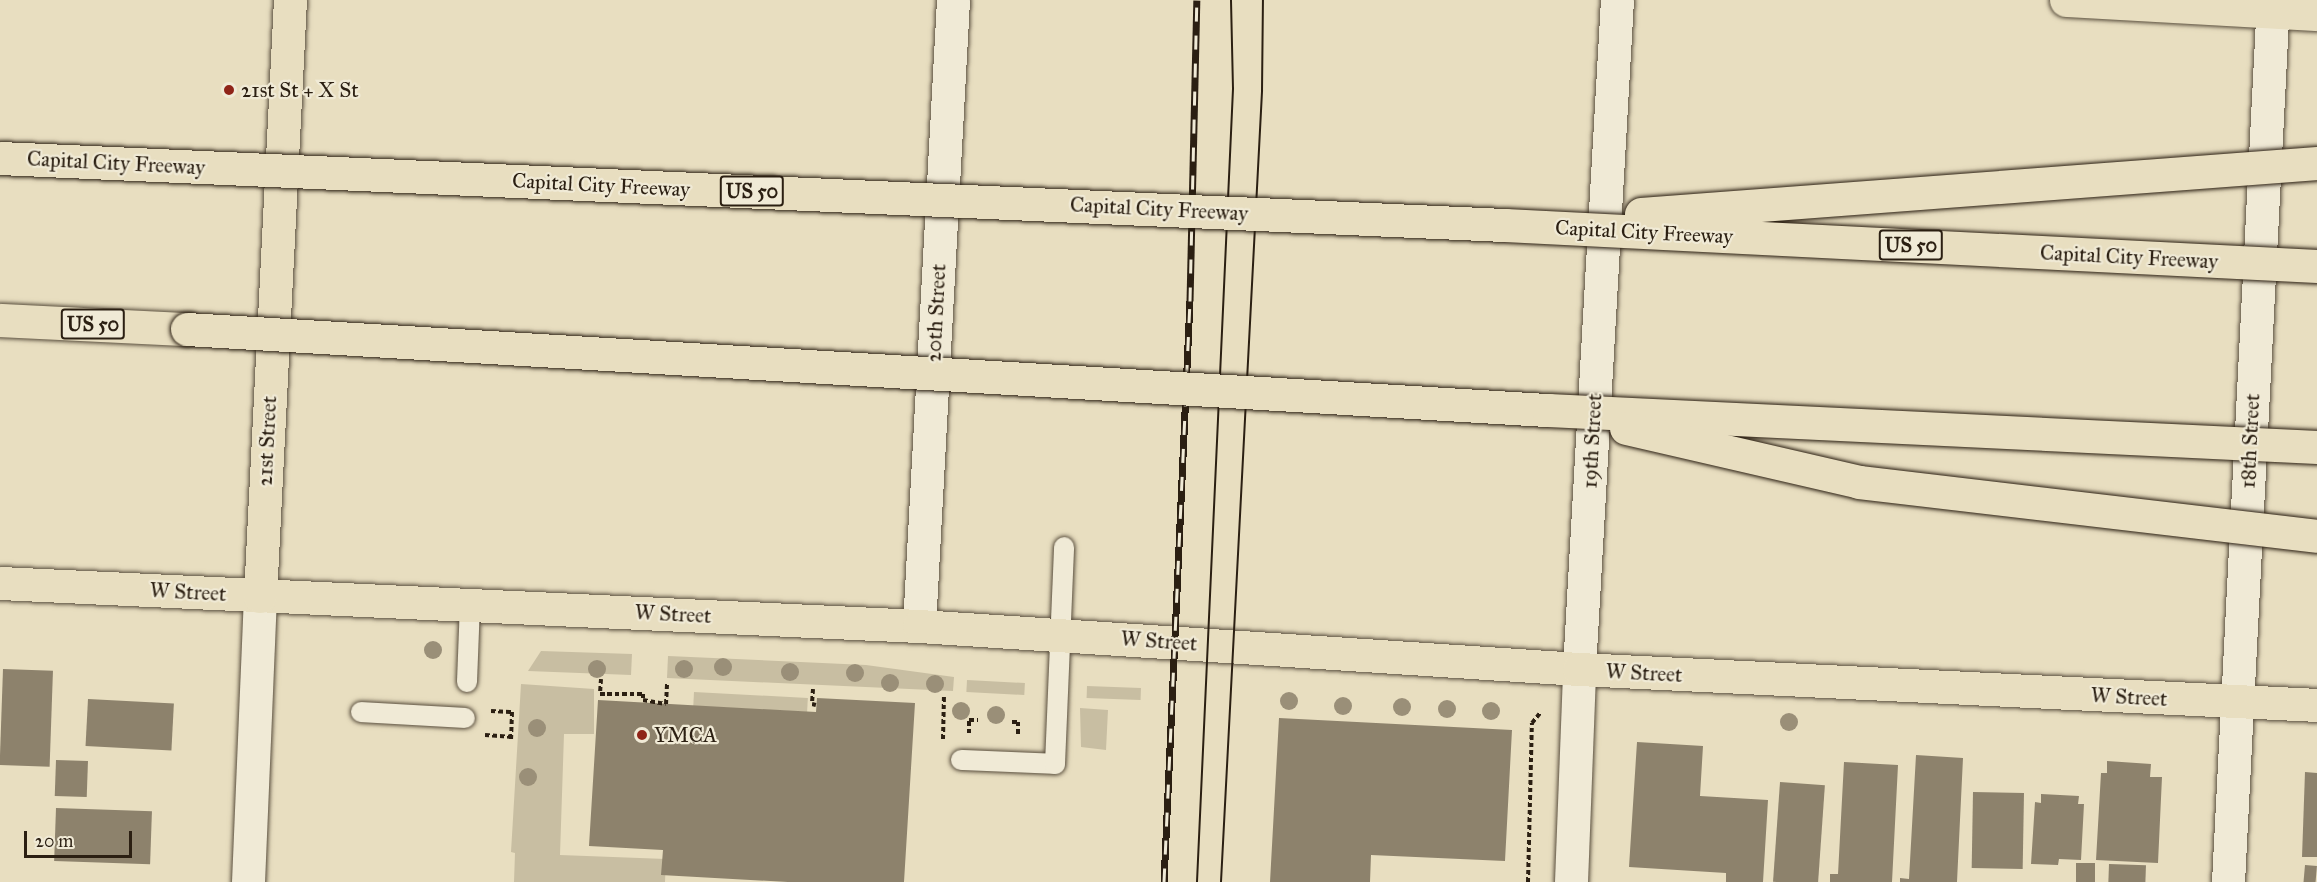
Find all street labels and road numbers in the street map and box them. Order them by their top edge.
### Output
street label: Capital City Freeway [26,146,206,180]
street label: Capital City Freeway [511,168,691,202]
road number: US 50 [719,174,785,208]
street label: Capital City Freeway [1069,192,1249,226]
street label: Capital City Freeway [1554,215,1734,249]
road number: US 50 [1878,228,1944,262]
street label: Capital City Freeway [2039,240,2219,274]
street label: 20th Street [921,263,951,363]
road number: US 50 [60,307,126,341]
street label: 19th Street [1577,393,1607,489]
street label: 18th Street [2235,393,2265,489]
street label: 21st Street [252,395,282,487]
street label: W Street [149,577,227,607]
street label: W Street [634,599,712,629]
street label: W Street [1120,626,1198,656]
street label: W Street [1605,658,1683,688]
street label: W Street [2090,682,2168,712]

